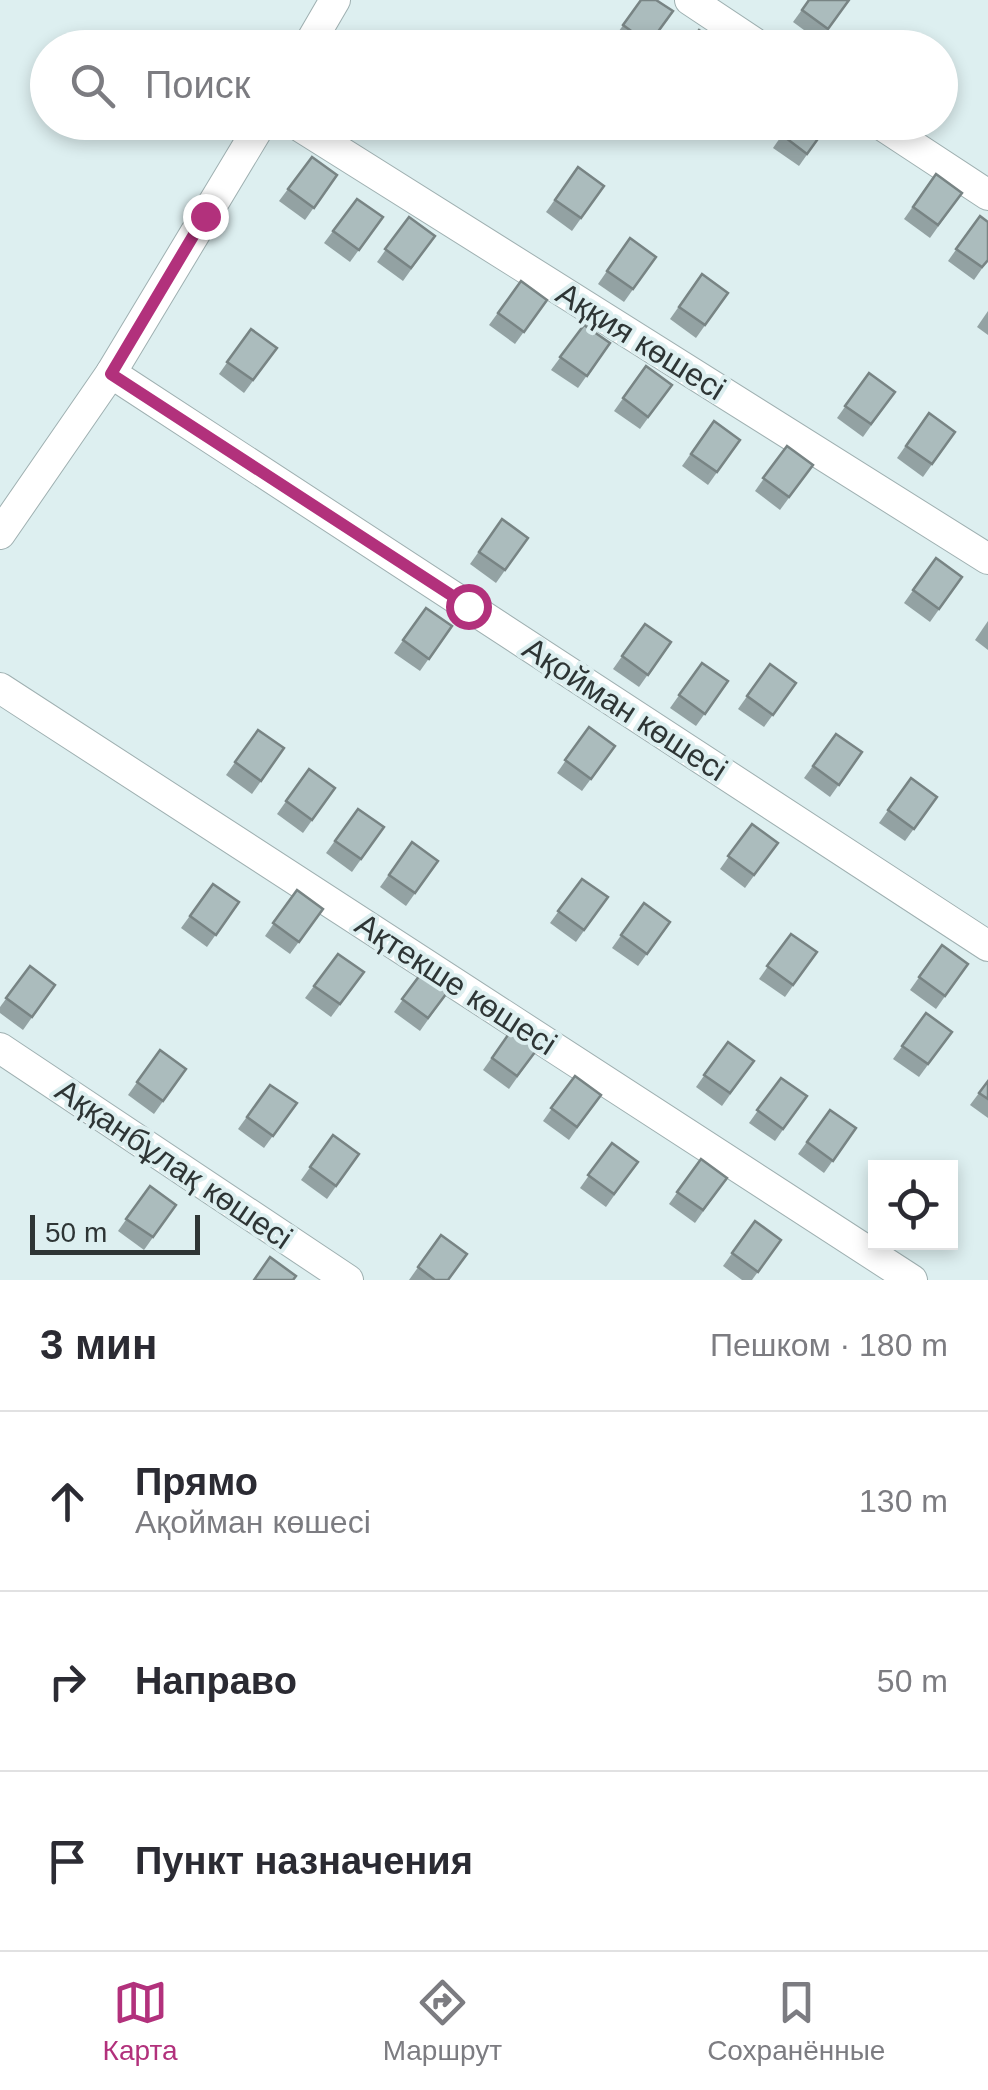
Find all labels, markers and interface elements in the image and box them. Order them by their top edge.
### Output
search box [30,30,958,140]
icon: search [65,58,120,113]
text: Поиск [145,64,250,106]
route end [183,194,229,240]
street label: Аққия көшесі [550,275,732,407]
route start [446,584,492,630]
street label: Ақойман көшесі [516,630,734,788]
street label: Ақтекше көшесі [349,906,563,1062]
street label: Аққанбұлақ көшесі [49,1072,299,1256]
map controls [868,1160,958,1250]
button: locate [868,1160,958,1250]
scale bar [30,1210,200,1254]
text: 50 m [45,1217,107,1248]
text: 3 мин [40,1321,157,1368]
text: Пешком · 180 m [710,1327,948,1363]
text: Прямо [135,1461,258,1503]
icon: ahead [40,1474,95,1529]
text: 130 m [859,1483,948,1519]
text: Ақойман көшесі [135,1504,371,1540]
icon: right [40,1654,95,1709]
text: Направо [135,1660,297,1702]
text: 50 m [877,1663,948,1699]
icon: arrive [40,1834,95,1889]
text: Пункт назначения [135,1840,473,1882]
tab: Карта [103,1975,178,2067]
tab: Маршрут [383,1975,502,2067]
tab: Сохранённые [707,1975,885,2067]

